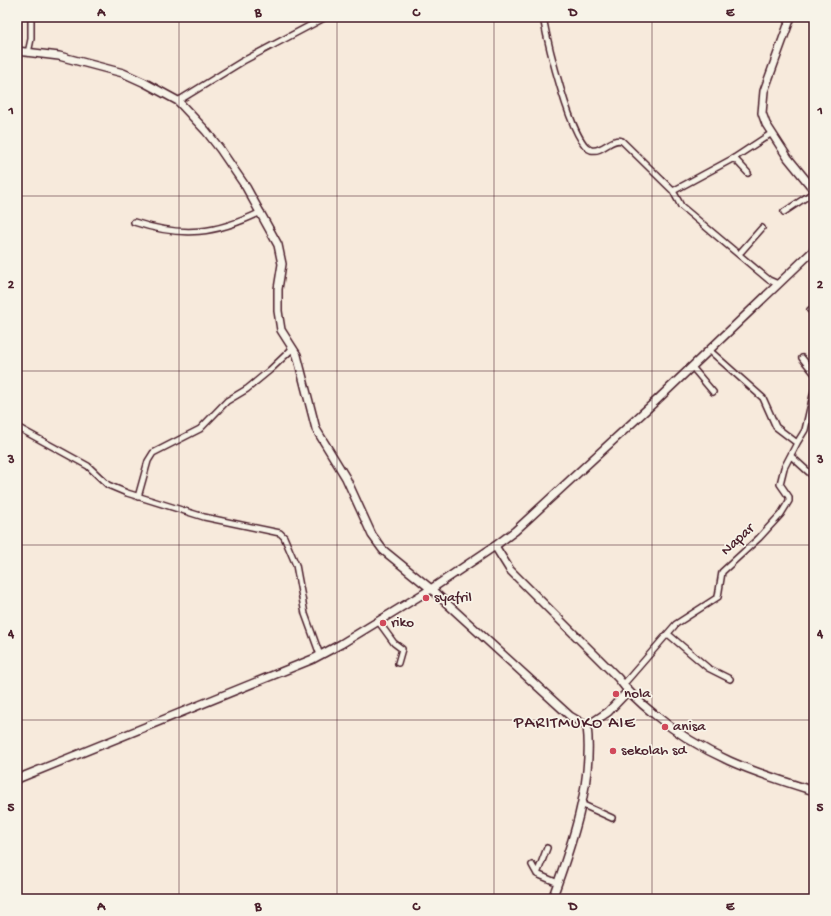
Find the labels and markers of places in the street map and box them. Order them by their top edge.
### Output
place label: syafril [434,589,472,607]
marker: syafril [421,593,431,603]
place label: riko [391,614,414,632]
marker: riko [378,618,388,628]
place label: nola [624,685,651,703]
marker: nola [611,689,621,699]
place label: anisa [673,718,706,736]
marker: anisa [660,722,670,732]
place label: sekolah sd [621,742,687,760]
marker: sekolah sd [608,746,618,756]

